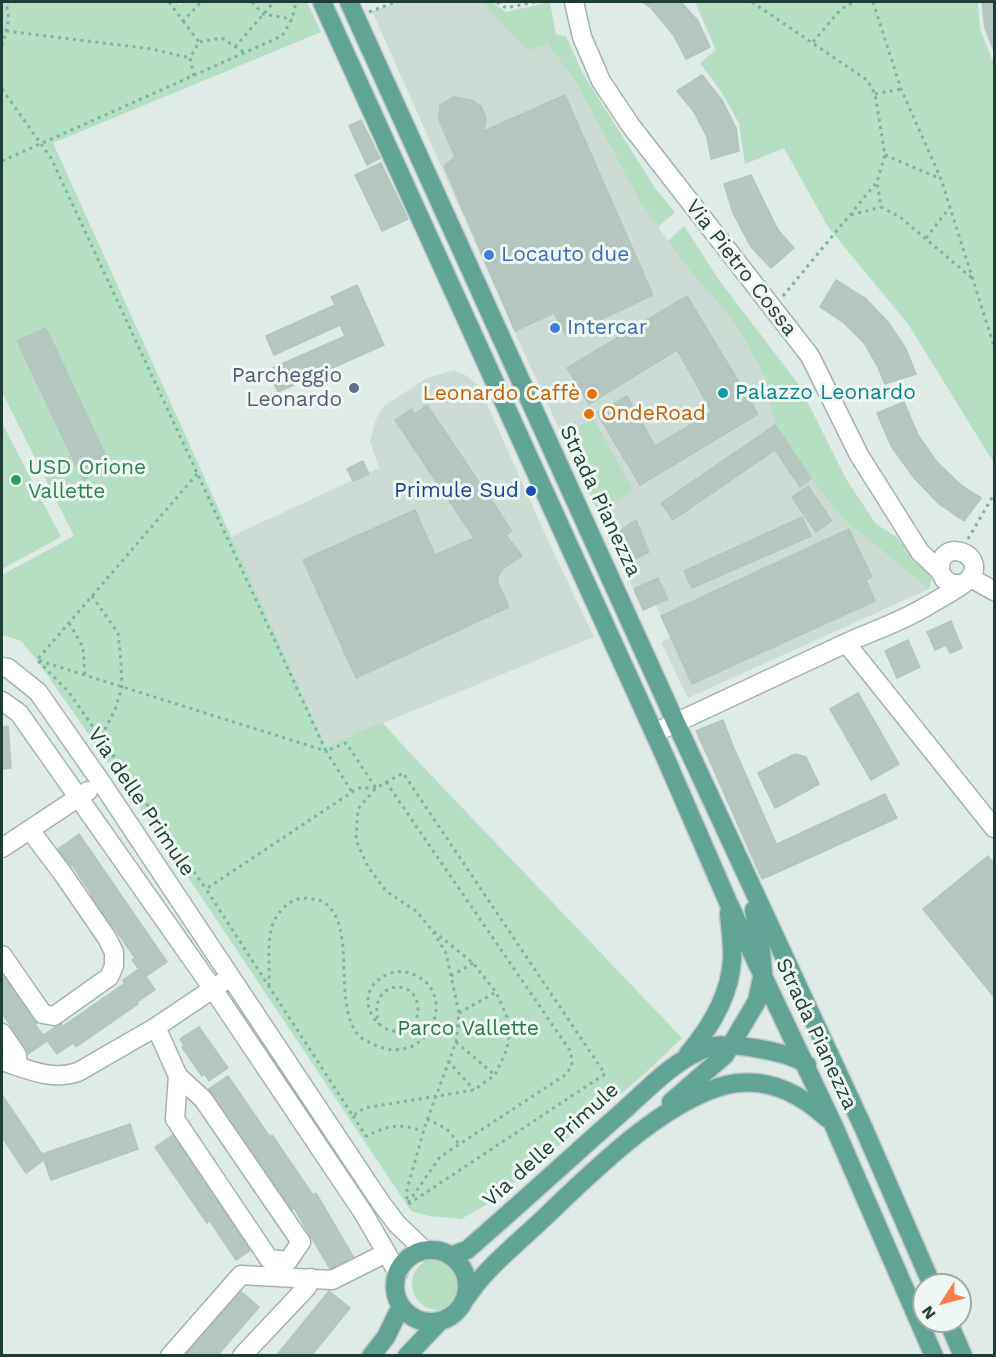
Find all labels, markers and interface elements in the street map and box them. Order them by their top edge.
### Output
street label: Via Pietro Cossa [680,195,802,341]
place label: Locauto due [501,242,629,268]
marker: Locauto due [482,248,496,262]
place label: Intercar [567,315,647,341]
marker: Intercar [548,321,562,335]
place label: Parcheggio Leonardo [232,363,342,413]
place label: Palazzo Leonardo [735,380,916,406]
marker: Parcheggio Leonardo [347,381,361,395]
place label: Leonardo Caffè [422,381,580,407]
marker: Palazzo Leonardo [716,386,730,400]
marker: Leonardo Caffè [585,387,599,401]
place label: OndeRoad [601,401,706,427]
marker: OndeRoad [582,407,596,421]
street label: Strada Pianezza [554,421,646,581]
place label: USD Orione Vallette [28,455,146,505]
marker: USD Orione Vallette [9,473,23,487]
place label: Primule Sud [394,478,519,504]
marker: Primule Sud [524,484,538,498]
street label: Via delle Primule [82,723,200,881]
street label: Strada Pianezza [770,954,862,1114]
park label: Parco Vallette [397,1016,539,1042]
street label: Via delle Primule [478,1077,624,1213]
north arrow [912,1273,972,1333]
text: N [917,1302,940,1323]

